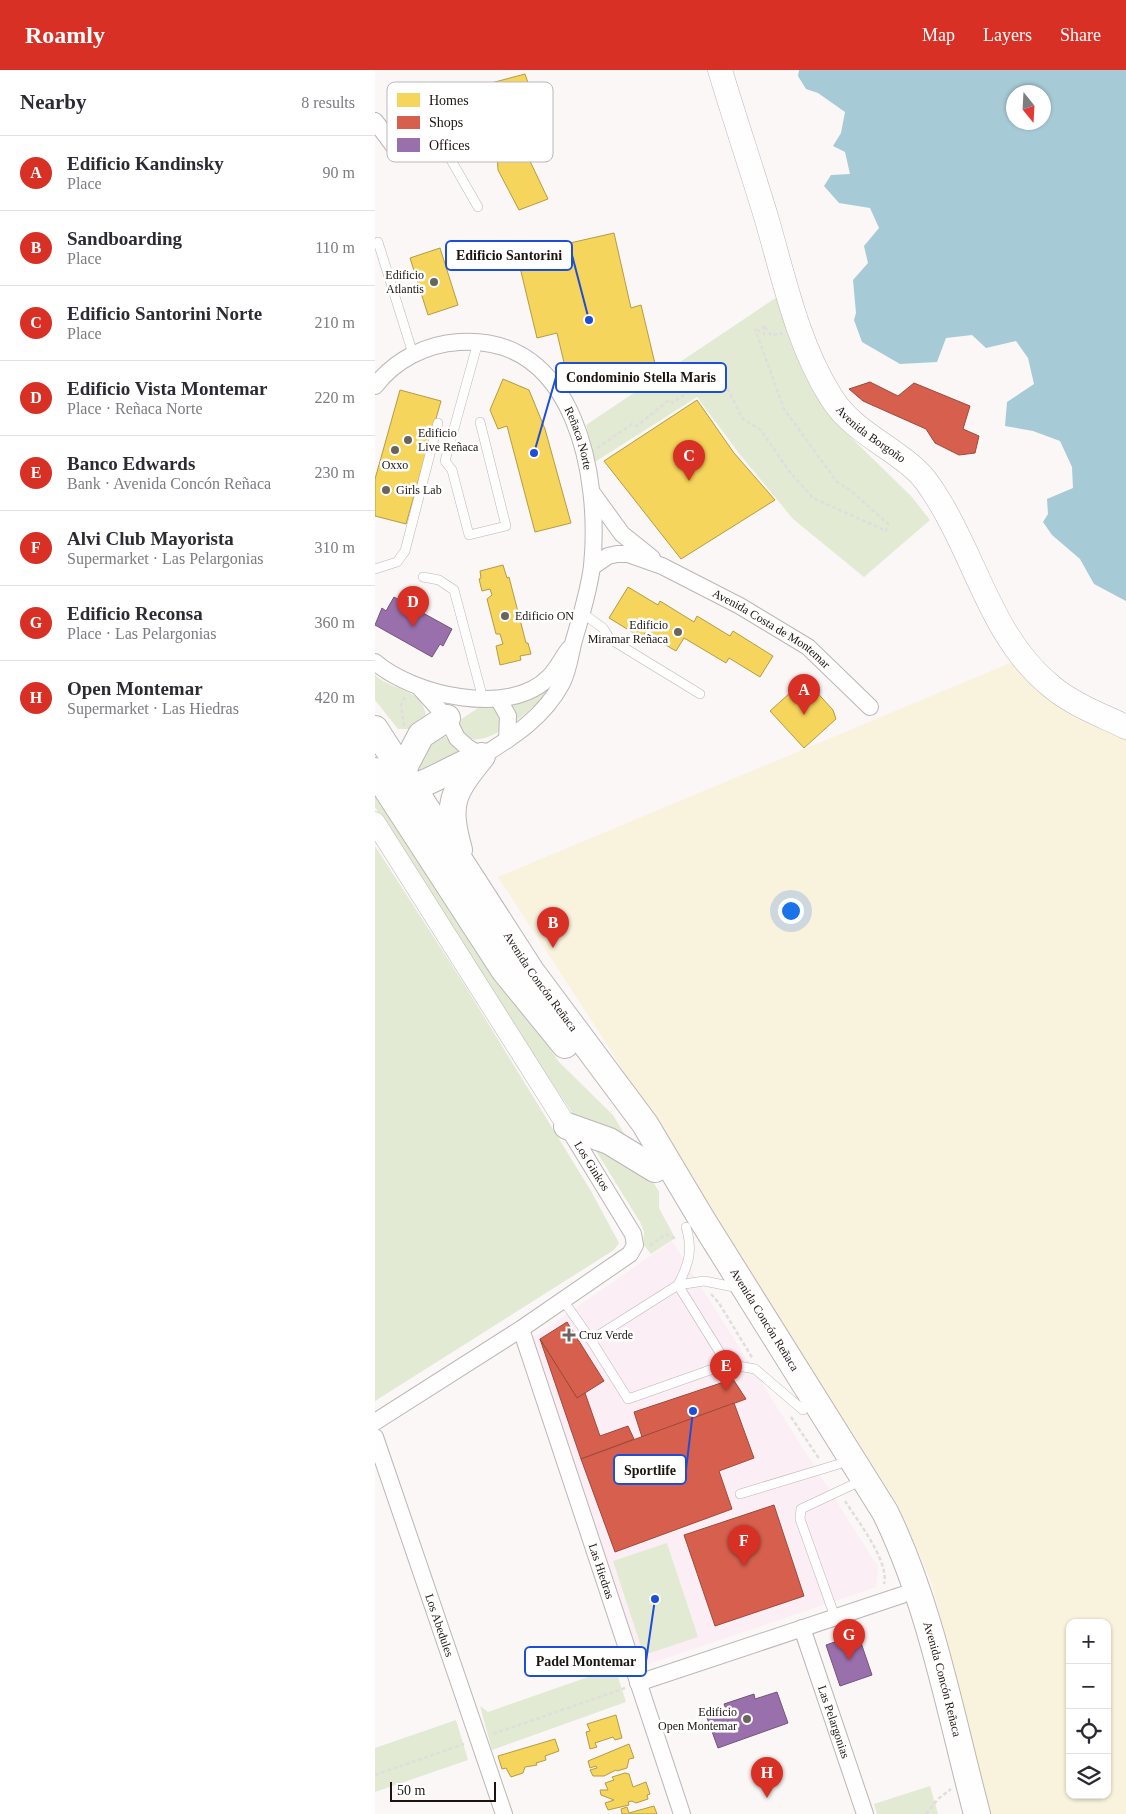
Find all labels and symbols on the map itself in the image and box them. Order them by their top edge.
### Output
legend [387,82,553,162]
north arrow [1006,85,1051,130]
text: Homes [429,93,469,108]
text: Shops [429,115,463,130]
text: Offices [429,138,470,153]
callout: Edificio Santorini [446,241,572,270]
text: Edificio Santorini [456,248,562,263]
place label: Edificio Atlantis [385,268,424,296]
marker: Edificio Atlantis [428,276,440,288]
callout: Condominio Stella Maris [556,363,726,392]
text: Condominio Stella Maris [566,370,717,385]
street label: Avenida Borgoño [833,403,908,466]
street label: Reñaca Norte [562,404,595,471]
place label: Edificio Live Reñaca [418,426,479,454]
marker: Edificio Live Reñaca [402,434,414,446]
pin: C [673,440,705,481]
marker: Oxxo [389,444,401,456]
place label: Oxxo [382,458,408,472]
place label: Girls Lab [396,483,442,497]
marker: Girls Lab [380,484,392,496]
pin: D [397,586,429,627]
street label: Avenida Costa de Montemar [710,586,833,671]
place label: Edificio ON [515,609,574,623]
marker: Edificio ON [499,610,511,622]
place label: Edificio Miramar Reñaca [588,618,669,646]
marker: Edificio Miramar Reñaca [672,626,684,638]
pin: A [788,674,820,715]
your location [778,898,804,924]
pin: B [537,907,569,948]
street label: Avenida Concón Reñaca [501,929,581,1035]
street label: Los Ginkos [571,1139,613,1194]
street label: Avenida Concón Reñaca [727,1266,802,1374]
place label: Cruz Verde [579,1328,633,1342]
marker: Cruz Verde [563,1329,575,1341]
pin: E [710,1350,742,1391]
callout: Sportlife [614,1455,686,1484]
text: Sportlife [624,1463,676,1478]
pin: F [728,1525,760,1566]
street label: Las Hiedras [586,1541,617,1601]
street label: Los Abedules [422,1592,457,1659]
pin: G [833,1619,865,1660]
street label: Avenida Concón Reñaca [920,1620,964,1739]
callout: Padel Montemar [525,1647,646,1676]
text: Padel Montemar [536,1654,636,1669]
street label: Las Pelargonias [815,1683,853,1760]
place label: Edificio Open Montemar [658,1705,737,1733]
marker: Edificio Open Montemar [741,1713,753,1725]
pin: H [751,1757,783,1798]
scale bar [390,1779,496,1802]

